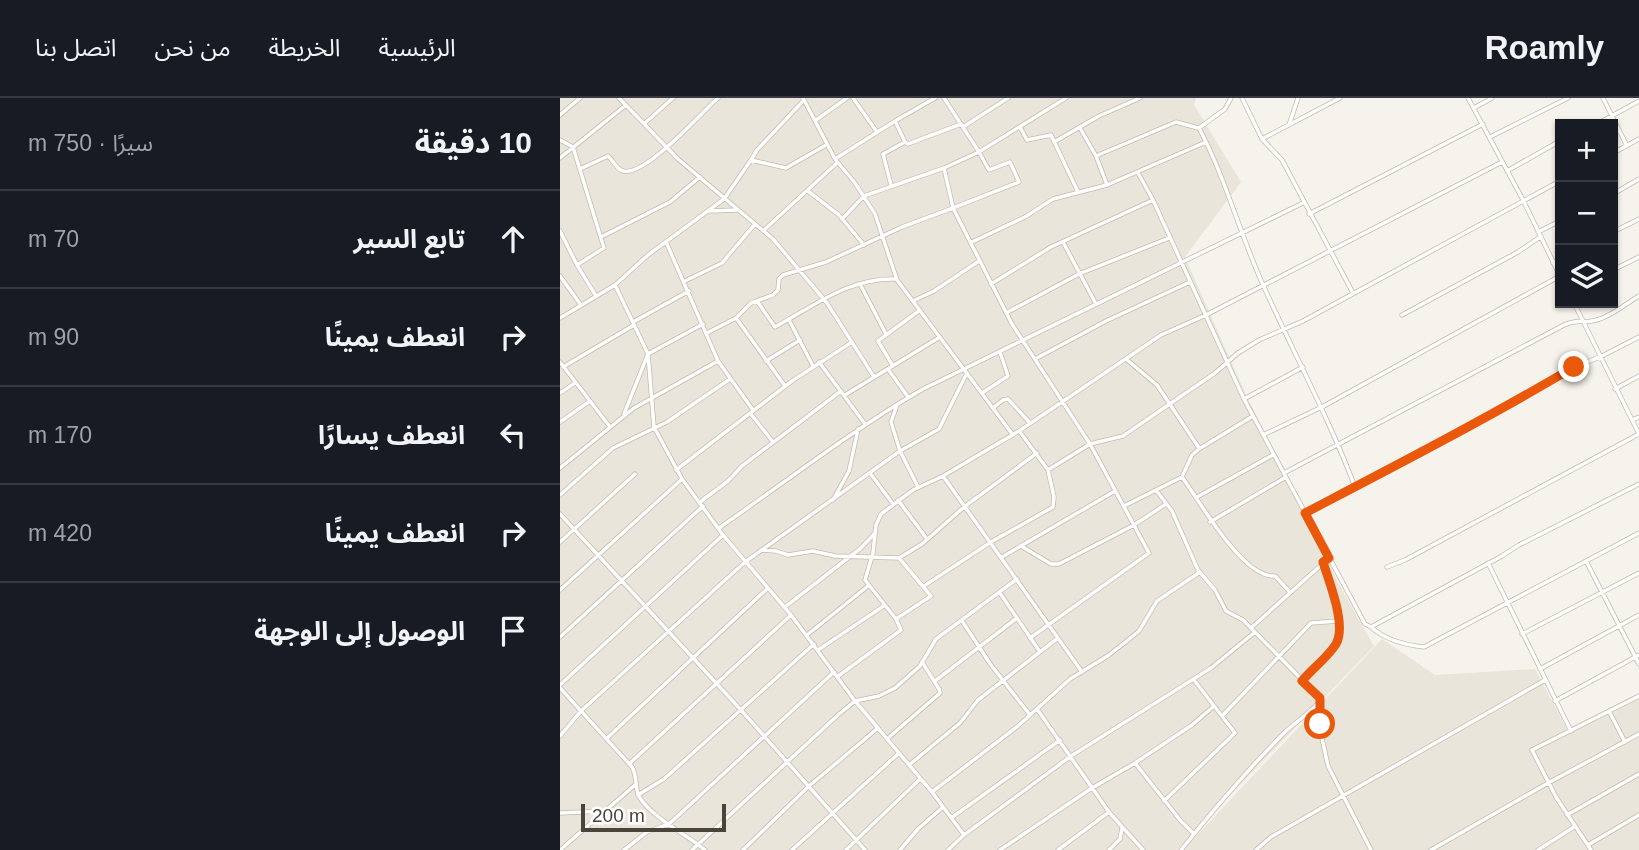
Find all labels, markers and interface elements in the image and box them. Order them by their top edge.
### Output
text: Roamly [1485,29,1604,66]
text: اتصل بنا [35,34,117,61]
text: من نحن [155,34,231,61]
text: الخريطة [269,34,341,61]
text: الرئيسية [379,34,456,61]
map controls [1555,119,1618,308]
button: + [1555,119,1618,182]
text: 10 دقيقة [415,126,532,159]
text: سيرًا · 750 m [28,130,153,156]
button: − [1555,182,1618,245]
icon: ahead [494,220,532,258]
text: تابع السير [353,224,465,254]
text: 70 m [28,226,79,252]
button: layers [1555,245,1618,308]
icon: right [494,318,532,356]
text: انعطف يمينًا [325,322,465,352]
text: 90 m [28,324,79,350]
route end [1558,351,1589,382]
icon: left [494,416,532,454]
text: انعطف يسارًا [318,420,465,450]
text: 170 m [28,422,92,448]
icon: right [494,514,532,552]
text: انعطف يمينًا [325,518,465,548]
text: 420 m [28,520,92,546]
icon: arrive [494,612,532,650]
text: الوصول إلى الوجهة [254,616,465,646]
route start [1304,708,1335,739]
scale bar [581,801,726,833]
text: 200 m [592,805,645,826]

